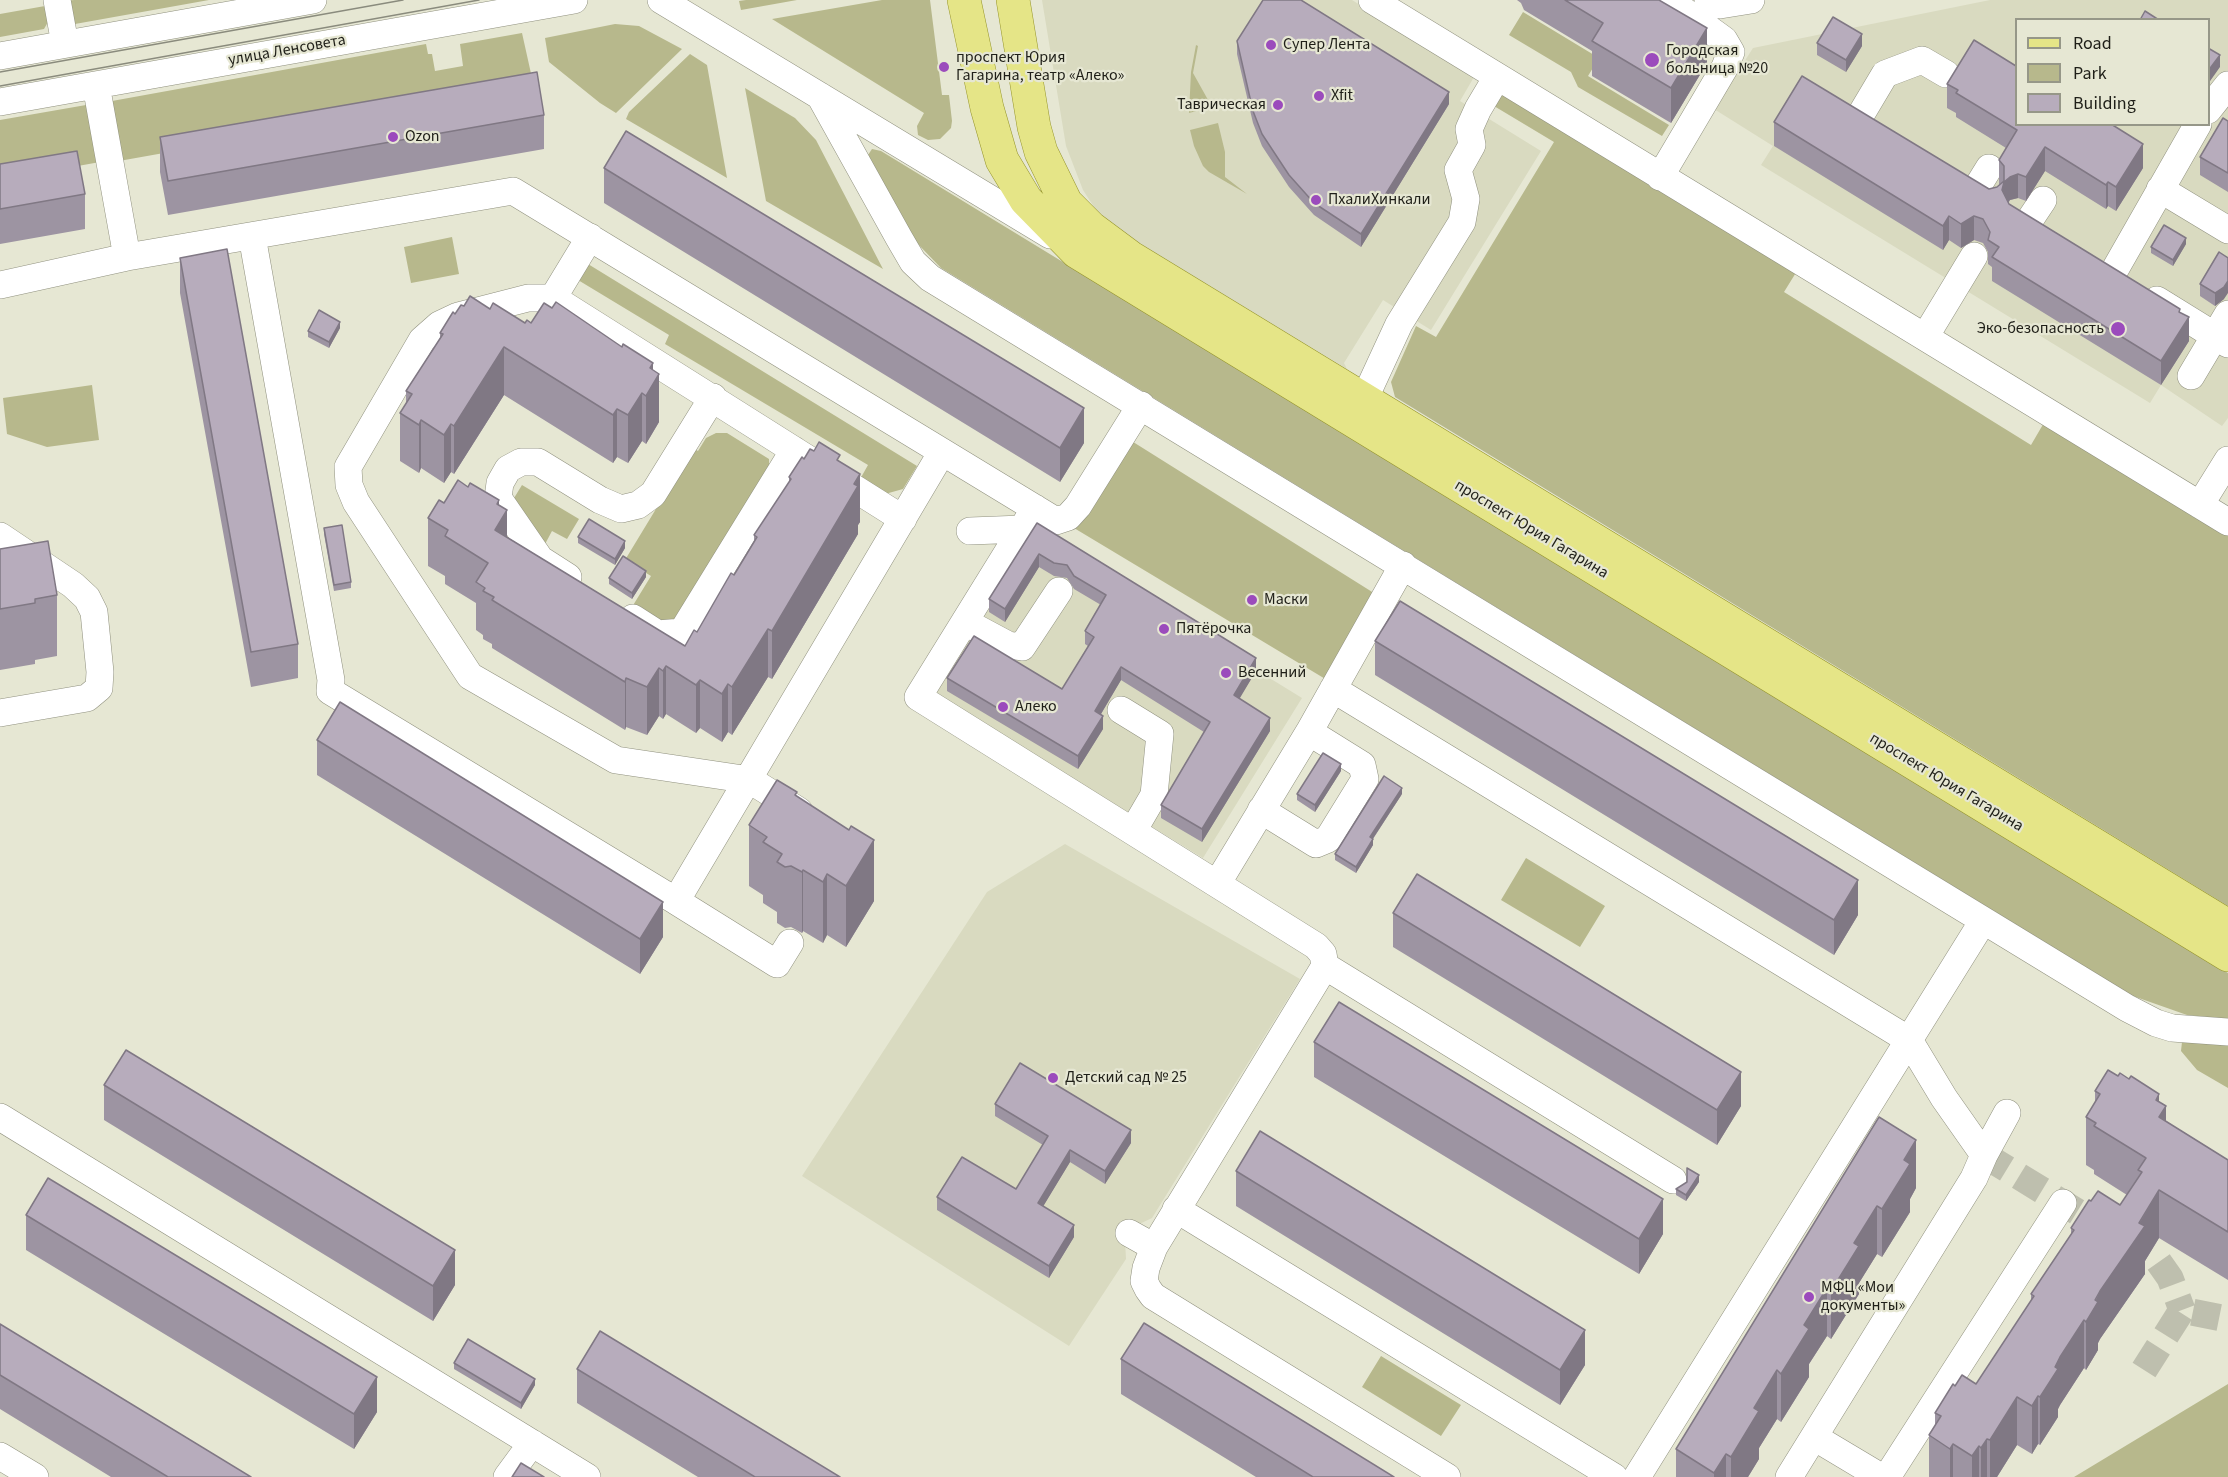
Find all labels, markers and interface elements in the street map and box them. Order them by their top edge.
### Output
legend [2015,18,2210,126]
street label: улица Ленсовета [227,31,347,71]
text: Road [2073,31,2112,56]
place label: Супер Лента [1283,35,1370,55]
marker: Супер Лента [1264,38,1278,52]
place label: Городская больница №20 [1666,41,1768,79]
place label: проспект Юрия Гагарина, театр «Алеко» [956,48,1124,86]
marker: Городская больница №20 [1643,51,1661,69]
marker: проспект Юрия Гагарина, театр «Алеко» [937,60,951,74]
text: Park [2073,61,2107,86]
place label: Xfit [1331,86,1353,106]
marker: Xfit [1312,89,1326,103]
text: Building [2073,91,2136,116]
place label: Таврическая [1177,95,1266,115]
marker: Таврическая [1271,98,1285,112]
place label: Ozon [405,127,440,147]
marker: Ozon [386,130,400,144]
place label: ПхалиХинкали [1328,190,1430,210]
marker: ПхалиХинкали [1309,193,1323,207]
place label: Эко-безопасность [1977,319,2104,339]
marker: Эко-безопасность [2109,320,2127,338]
street label: проспект Юрия Гагарина [1451,476,1611,584]
place label: Маски [1264,590,1308,610]
marker: Маски [1245,593,1259,607]
place label: Пятёрочка [1176,619,1251,639]
marker: Пятёрочка [1157,622,1171,636]
place label: Весенний [1238,663,1306,683]
marker: Весенний [1219,666,1233,680]
place label: Алеко [1015,697,1057,717]
marker: Алеко [996,700,1010,714]
street label: проспект Юрия Гагарина [1866,729,2026,837]
place label: Детский сад № 25 [1065,1068,1187,1088]
marker: Детский сад № 25 [1046,1071,1060,1085]
place label: МФЦ «Мои документы» [1821,1278,1905,1316]
marker: МФЦ «Мои документы» [1802,1290,1816,1304]

